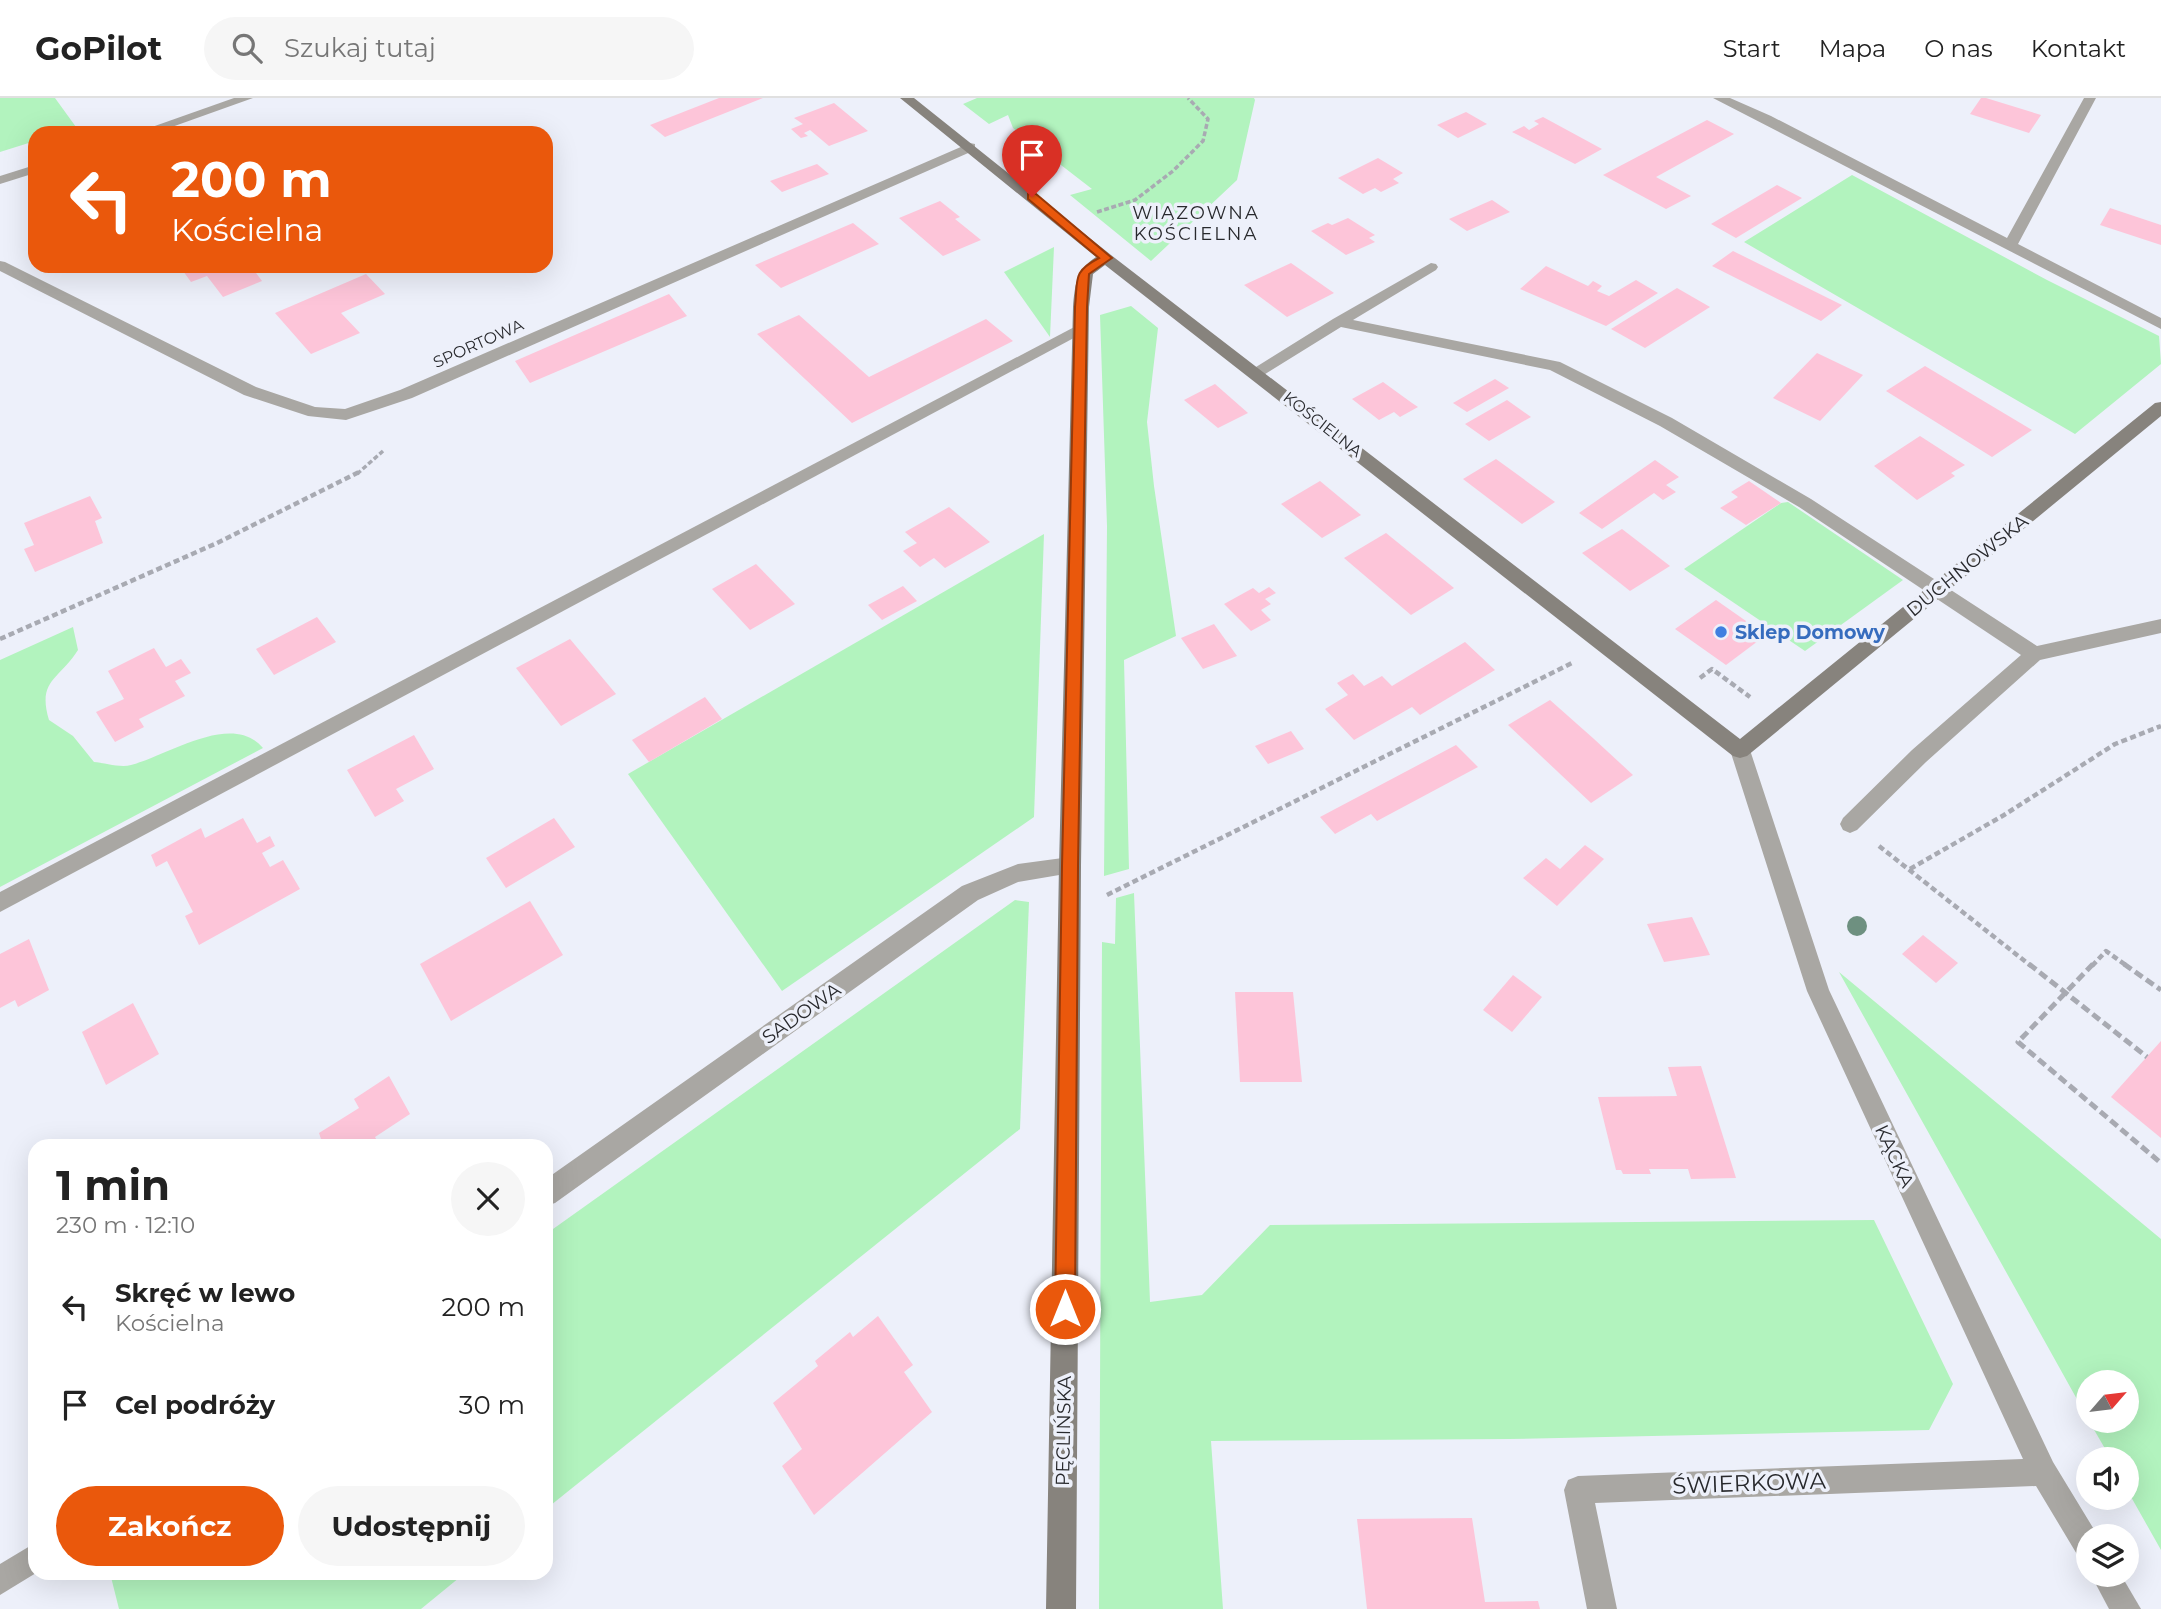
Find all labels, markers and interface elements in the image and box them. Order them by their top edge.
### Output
search box [204,17,694,80]
text: GoPilot [35,28,162,68]
icon: search [228,29,266,67]
text: Szukaj tutaj [284,32,436,64]
text: Start [1723,34,1781,63]
text: Mapa [1819,34,1886,63]
text: O nas [1924,34,1993,63]
text: Kontakt [2031,34,2126,63]
pin [1002,125,1062,197]
icon: arrive [1013,136,1051,174]
text: 200 m [171,150,332,209]
icon: left [56,154,147,245]
district label: WIĄZOWNA KOŚCIELNA [1132,202,1260,245]
text: Kościelna [171,210,324,249]
street label: SPORTOWA [430,315,527,372]
street label: KOŚCIELNA [1279,388,1366,461]
street label: DUCHNOWSKA [1902,509,2033,621]
place label: Sklep Domowy [1735,621,1886,644]
marker: Sklep Domowy [1713,624,1729,640]
street label: SADOWA [758,978,845,1049]
street label: KĄCKA [1870,1121,1919,1192]
text: 1 min [56,1159,170,1211]
button: close [451,1162,525,1236]
text: 230 m · 12:10 [56,1211,195,1239]
position arrow [1028,1272,1102,1346]
text: Skręć w lewo [115,1277,295,1309]
icon: left [56,1288,94,1326]
text: 200 m [441,1291,525,1323]
text: Kościelna [115,1309,225,1337]
north arrow [2076,1370,2138,1433]
map controls [2076,1370,2139,1587]
street label: PĘCLIŃSKA [1051,1375,1076,1486]
icon: arrive [56,1386,94,1424]
text: Cel podróży [115,1389,275,1421]
text: 30 m [459,1389,525,1421]
button: sound [2076,1447,2139,1510]
street label: ŚWIERKOWA [1672,1466,1827,1500]
button: Zakończ [56,1486,284,1566]
button: Udostępnij [298,1486,525,1566]
button: layers [2076,1524,2139,1587]

